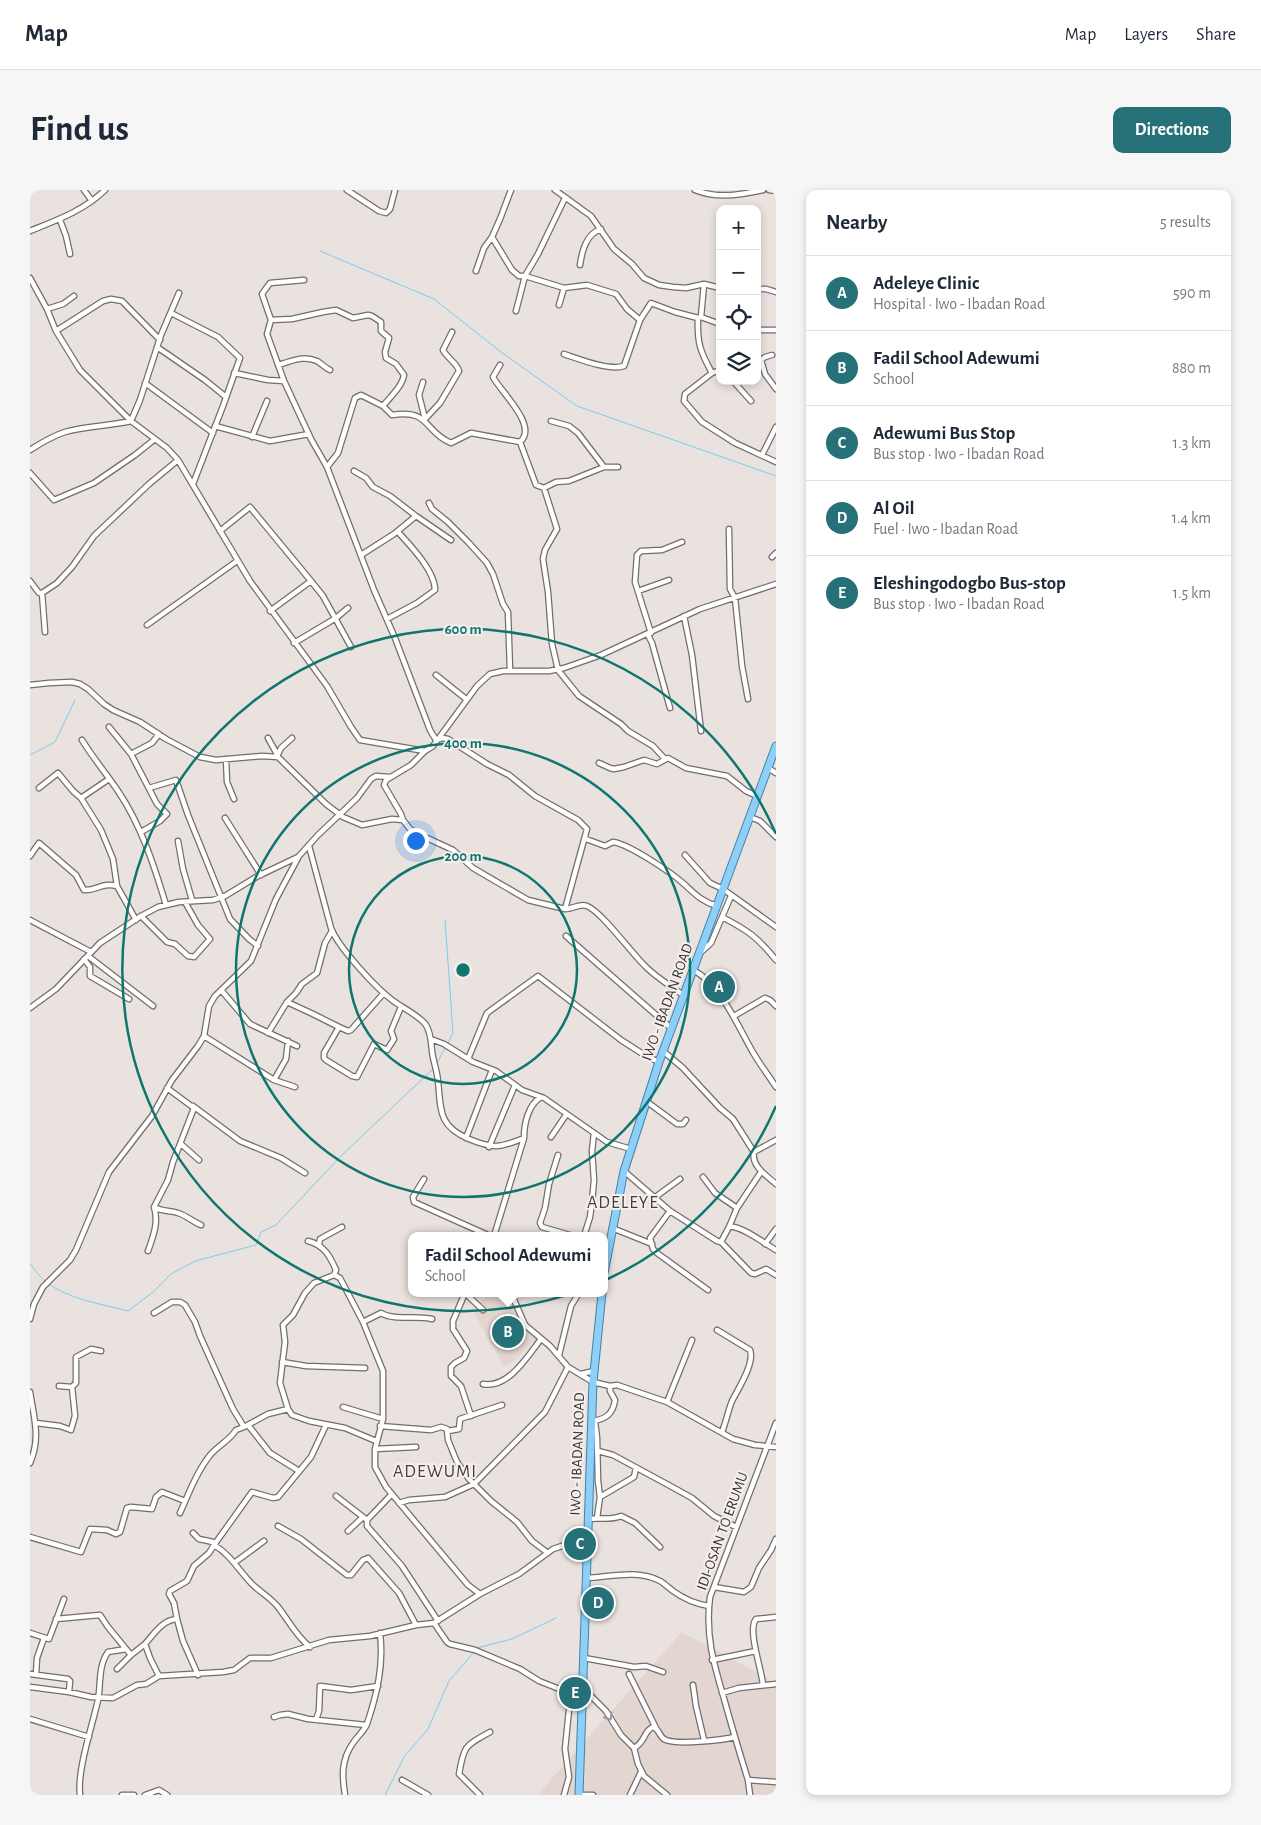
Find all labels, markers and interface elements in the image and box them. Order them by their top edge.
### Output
text: Map [25,22,68,46]
text: Map [1065,26,1096,44]
text: Layers [1124,26,1168,44]
text: Share [1196,26,1236,44]
button: Directions [1113,107,1231,153]
text: Find us [30,112,129,147]
map controls [716,205,761,385]
button: + [716,205,761,250]
text: Nearby [826,212,887,233]
text: 5 results [1160,214,1211,230]
button: − [716,250,761,295]
text: Adeleye Clinic [873,274,979,293]
text: A [837,285,847,301]
text: 590 m [1173,285,1211,301]
button: locate [716,295,761,340]
text: Hospital · Iwo - Ibadan Road [873,296,1045,312]
button: layers [716,340,761,385]
text: Fadil School Adewumi [873,349,1040,368]
text: B [837,360,847,376]
text: 880 m [1172,360,1211,376]
text: School [873,371,914,387]
text: Adewumi Bus Stop [873,424,1015,443]
text: C [838,435,846,451]
text: 1.3 km [1173,435,1211,451]
text: Bus stop · Iwo - Ibadan Road [873,446,1045,462]
text: Al Oil [873,499,915,518]
text: D [837,510,847,526]
text: 1.4 km [1171,510,1211,526]
text: Fuel · Iwo - Ibadan Road [873,521,1018,537]
text: Eleshingodogbo Bus-stop [873,574,1066,593]
text: E [838,585,846,601]
text: 1.5 km [1172,585,1211,601]
text: Bus stop · Iwo - Ibadan Road [873,596,1045,612]
text: 600 m [444,622,482,637]
text: 400 m [444,736,482,751]
your location [403,828,429,854]
text: 200 m [444,849,482,864]
street label: IWO - IBADAN ROAD [639,941,696,1063]
centre of rings [454,961,472,979]
pin: A [703,968,735,1006]
district label: ADELEYE [587,1194,659,1212]
popup [408,1232,608,1297]
text: Fadil School Adewumi [425,1246,591,1265]
text: School [425,1268,466,1284]
pin: B [492,1313,524,1351]
street label: IWO - IBADAN ROAD [568,1392,587,1516]
district label: ADEWUMI [393,1463,477,1481]
street label: IDI-OSAN TO ERUMU [694,1470,751,1592]
pin: C [564,1525,596,1563]
pin: D [582,1584,614,1622]
pin: E [559,1674,591,1712]
one-way arrow [603,1712,613,1721]

